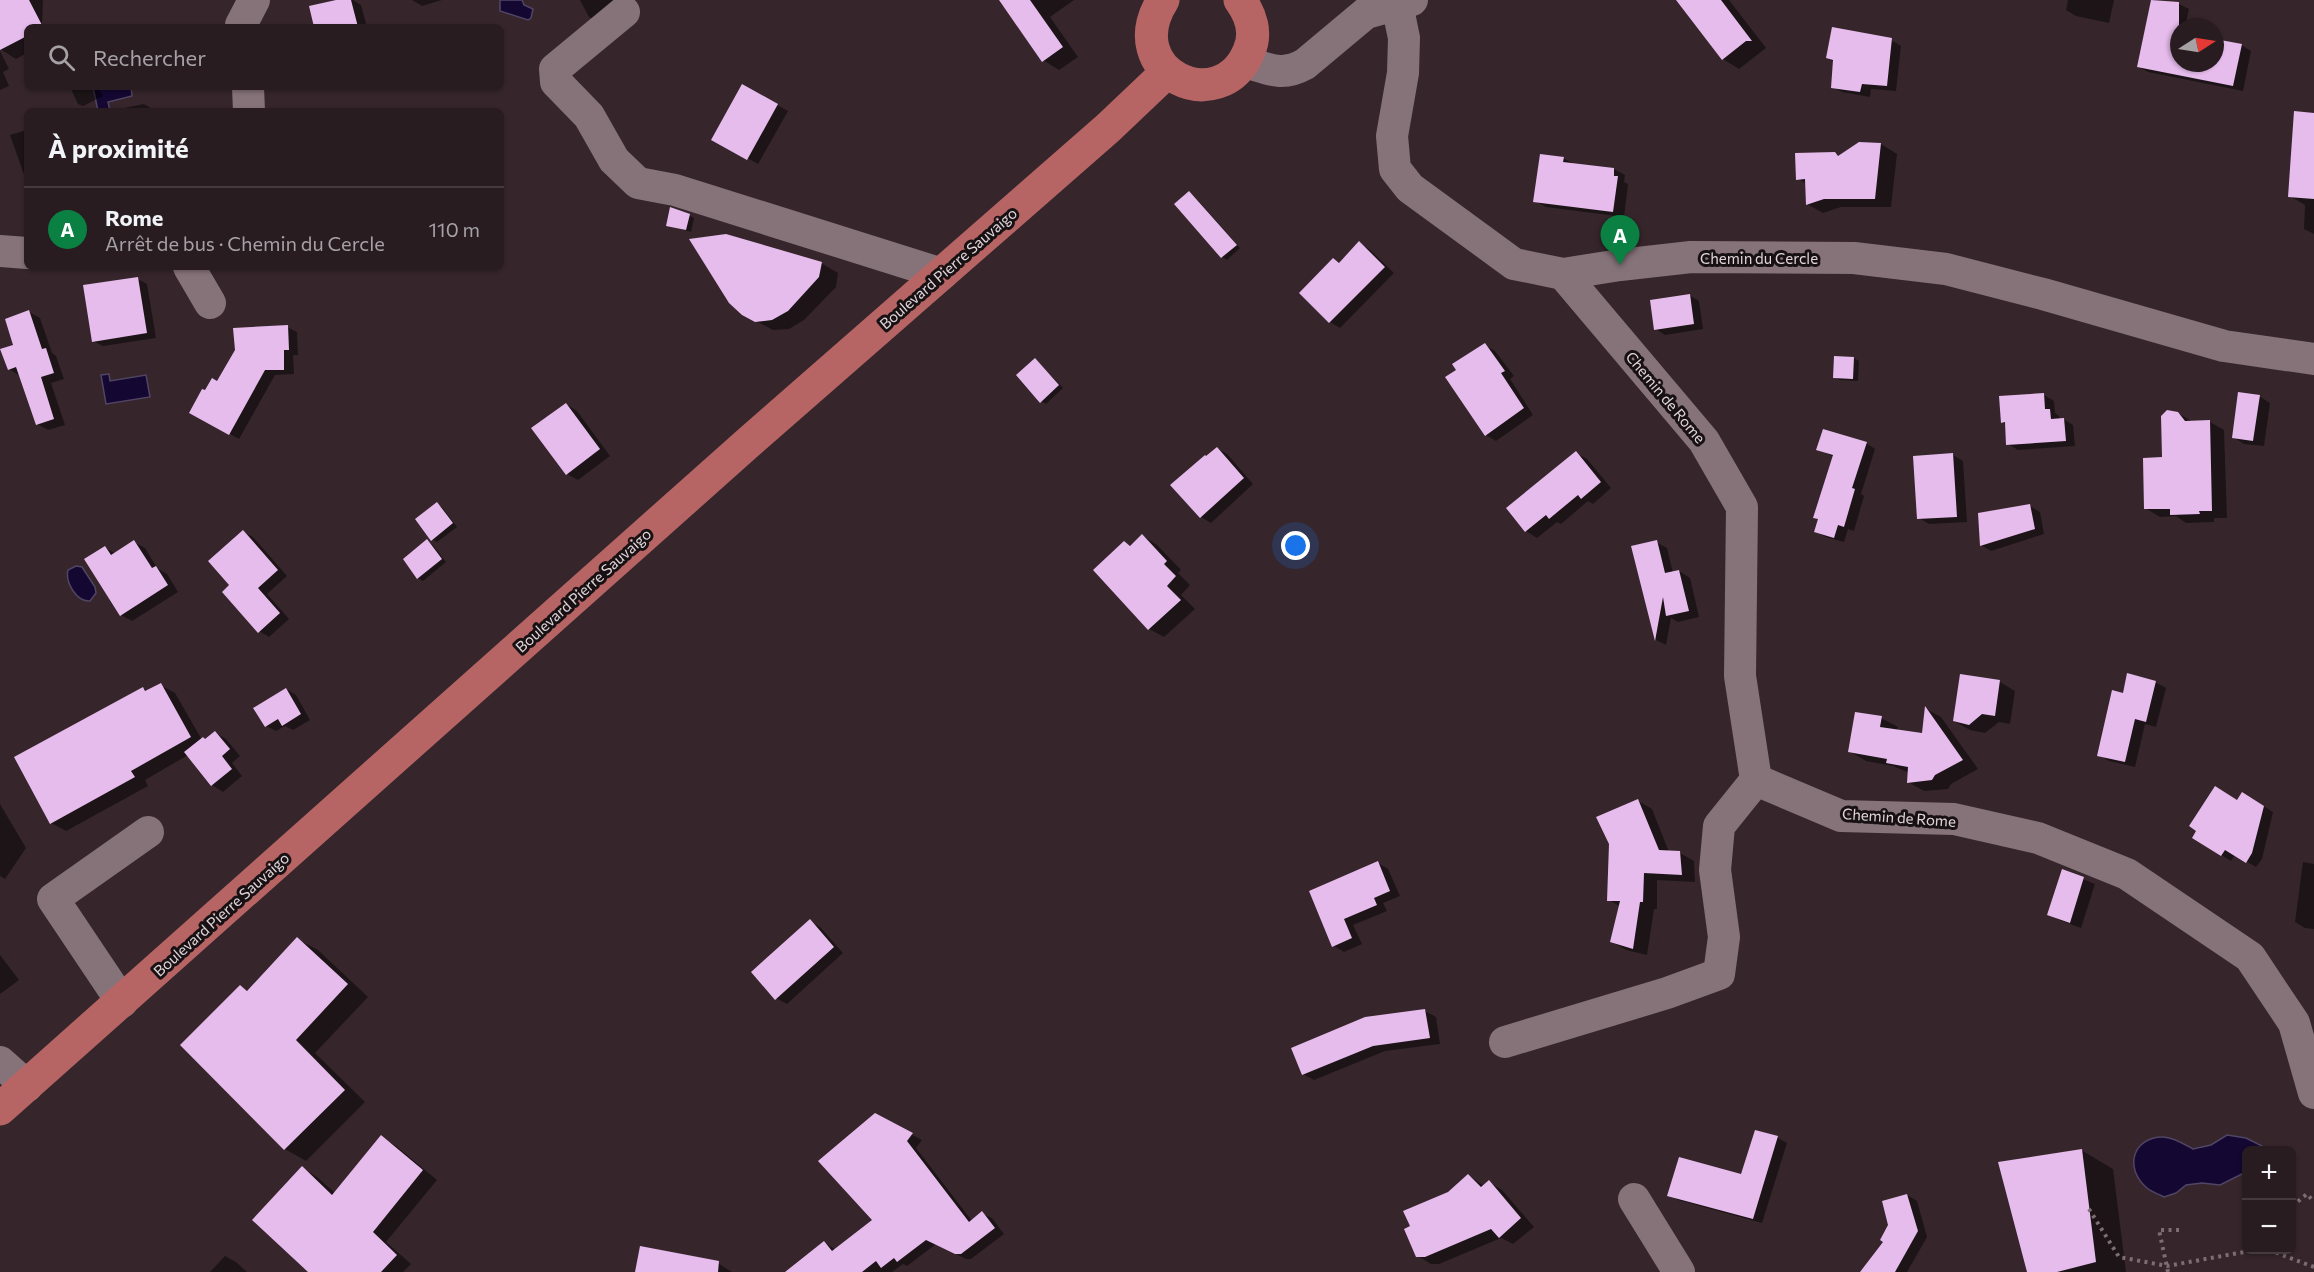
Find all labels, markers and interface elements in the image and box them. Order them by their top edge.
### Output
north arrow [2170,18,2224,72]
search box [24,24,504,90]
icon: search [45,41,78,74]
text: Rechercher [93,44,206,71]
text: À proximité [48,132,189,163]
street label: Boulevard Pierre Sauvaigo [876,203,1020,333]
text: Rome [105,204,163,231]
pin: A [1600,216,1640,265]
text: A [60,217,75,241]
text: 110 m [429,217,480,241]
text: Arrêt de bus · Chemin du Cercle [105,231,385,255]
street label: Chemin du Cercle [1700,249,1818,267]
street label: Chemin de Rome [1622,347,1710,447]
street label: Boulevard Pierre Sauvaigo [512,524,654,656]
your location [1281,531,1310,560]
street label: Chemin de Rome [1841,804,1957,830]
street label: Boulevard Pierre Sauvaigo [150,848,292,980]
map controls [2242,1146,2296,1254]
button: + [2242,1146,2296,1200]
button: − [2242,1200,2296,1254]

